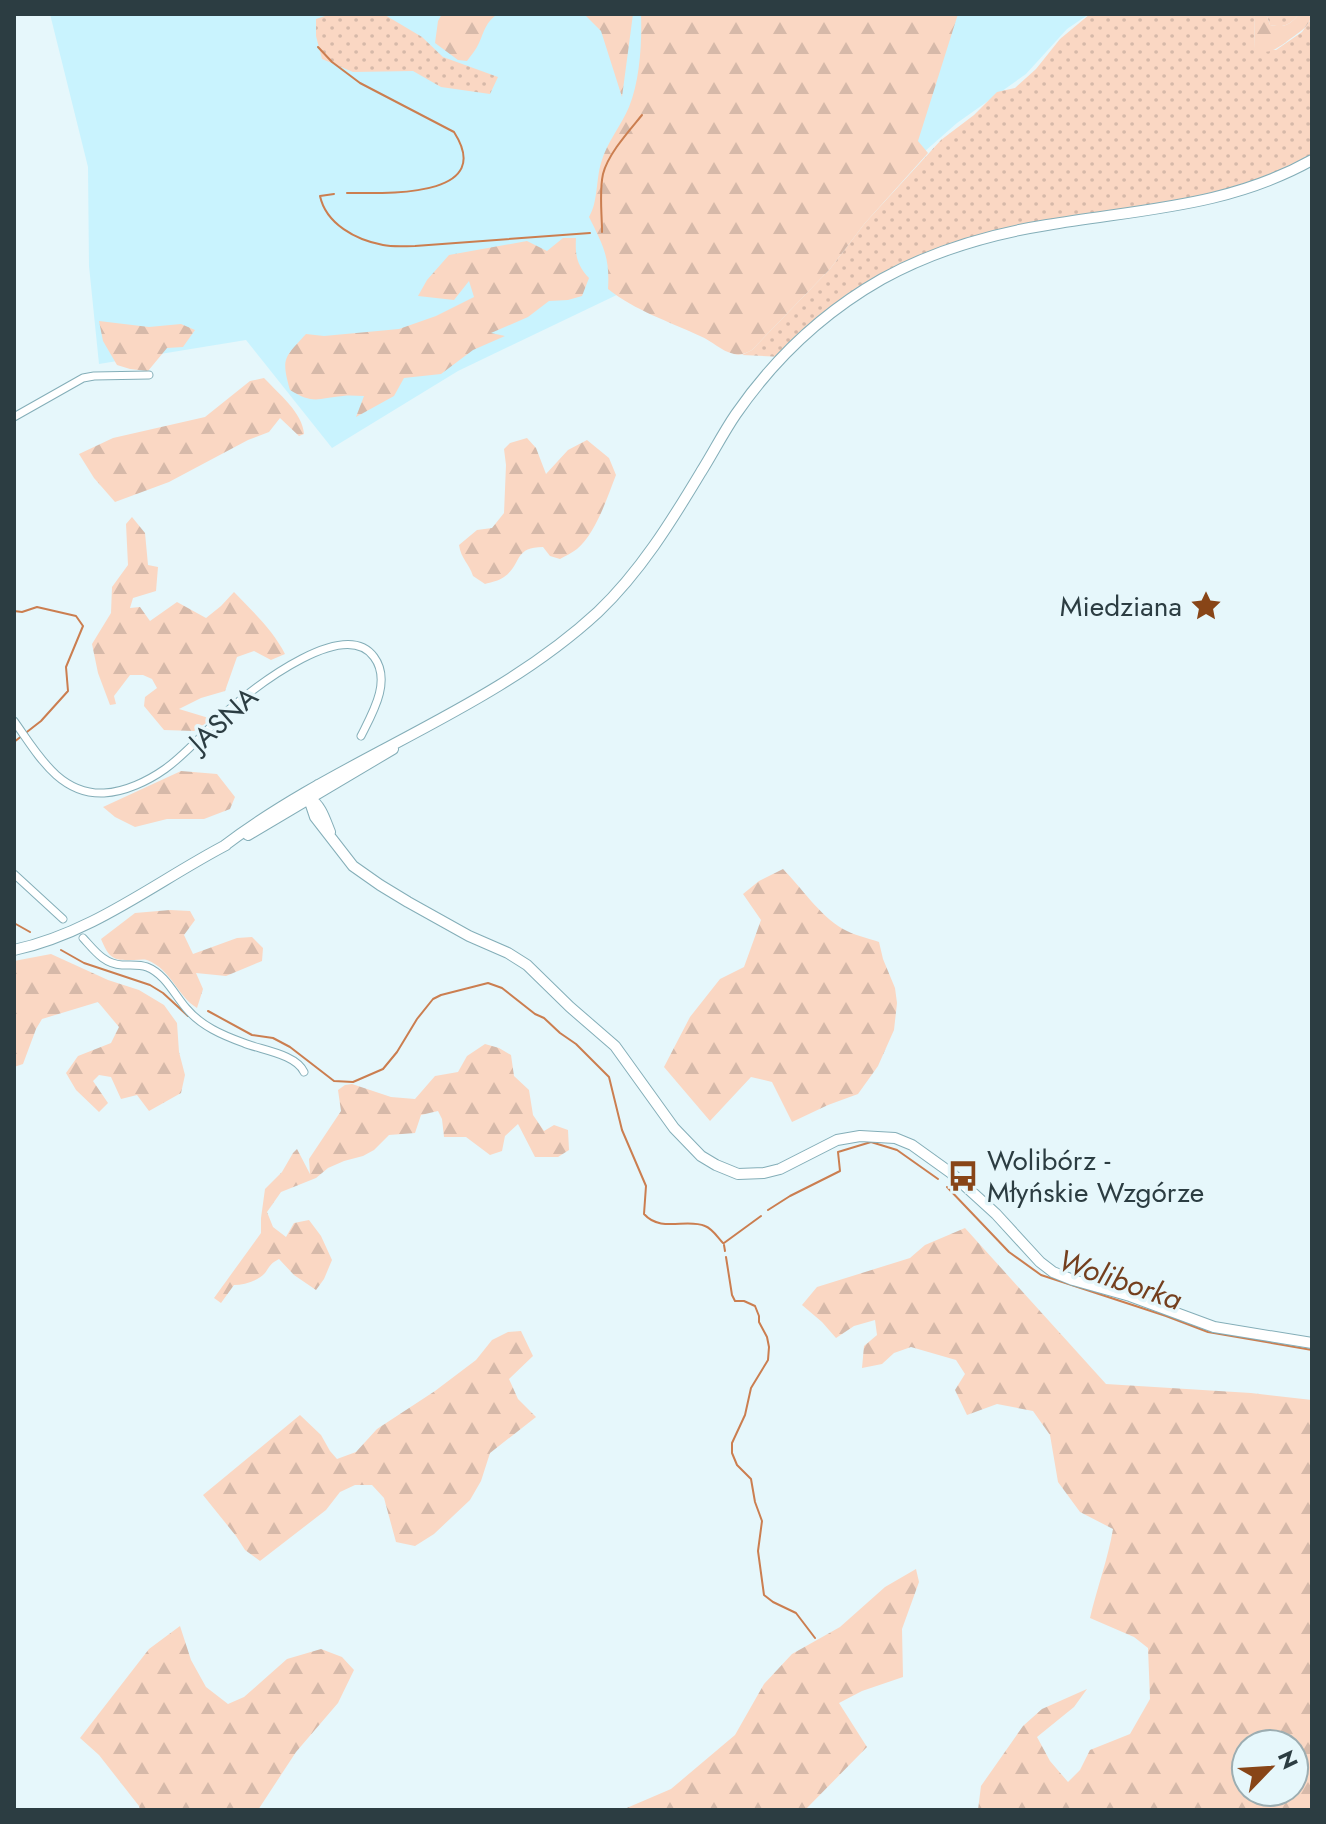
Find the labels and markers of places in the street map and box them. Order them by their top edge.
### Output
place label: Miedziana [1060,586,1182,627]
place icon: Miedziana [1189,589,1223,623]
place label: Wolibórz - Młyńskie Wzgórze [987,1140,1204,1213]
bus stop icon: Wolibórz - Młyńskie Wzgórze [946,1159,980,1193]

